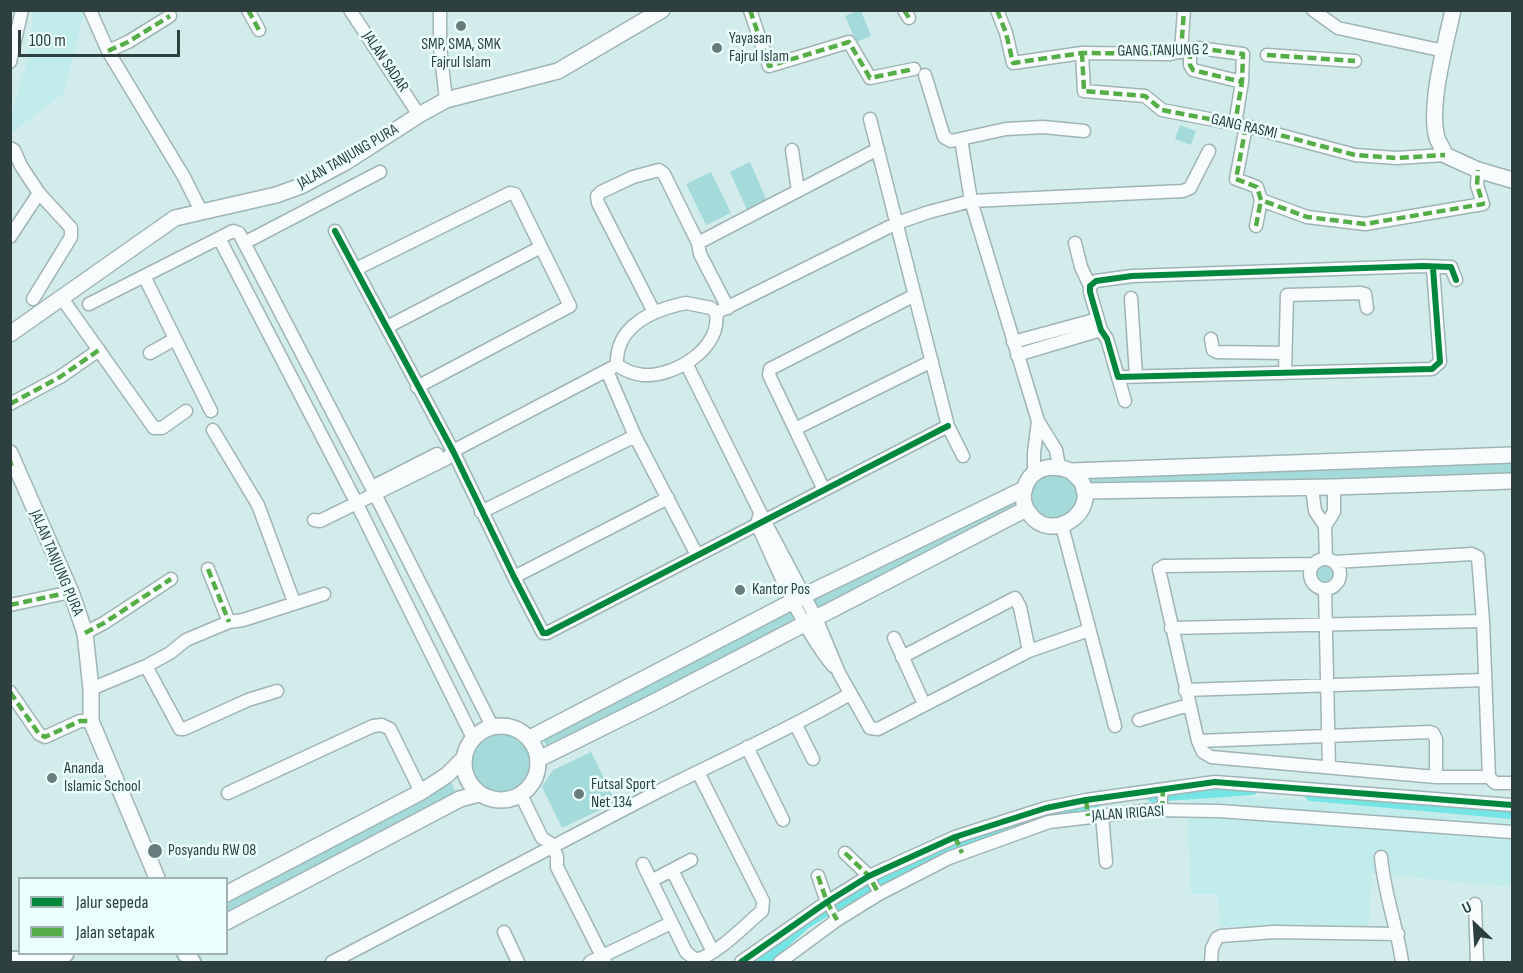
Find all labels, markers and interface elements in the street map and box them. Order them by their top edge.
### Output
scale bar [21,18,183,56]
marker: SMP, SMA, SMK Fajrul Islam [454,19,468,33]
street label: JALAN SADAR [358,28,412,96]
place label: Yayasan Fajrul Islam [729,29,789,67]
text: 100 m [29,30,66,51]
place label: SMP, SMA, SMK Fajrul Islam [421,35,501,73]
marker: Yayasan Fajrul Islam [710,41,724,55]
street label: GANG TANJUNG 2 [1117,41,1209,61]
street label: GANG RASMI [1209,110,1279,144]
street label: JALAN TANJUNG PURA [294,120,402,194]
street label: JALAN TANJUNG PURA [25,507,87,619]
place label: Kantor Pos [752,580,810,600]
marker: Kantor Pos [733,583,747,597]
place label: Ananda Islamic School [64,759,141,797]
marker: Ananda Islamic School [45,771,59,785]
place label: Futsal Sport Net 134 [591,775,656,813]
marker: Futsal Sport Net 134 [572,787,586,801]
street label: JALAN IRIGASI [1091,802,1165,826]
place label: Posyandu RW 08 [168,841,256,861]
marker: Posyandu RW 08 [146,842,164,860]
legend [18,877,228,955]
text: Jalur sepeda [76,892,148,913]
north arrow [1445,895,1505,955]
text: U [1459,898,1475,919]
text: Jalan setapak [76,922,155,943]

